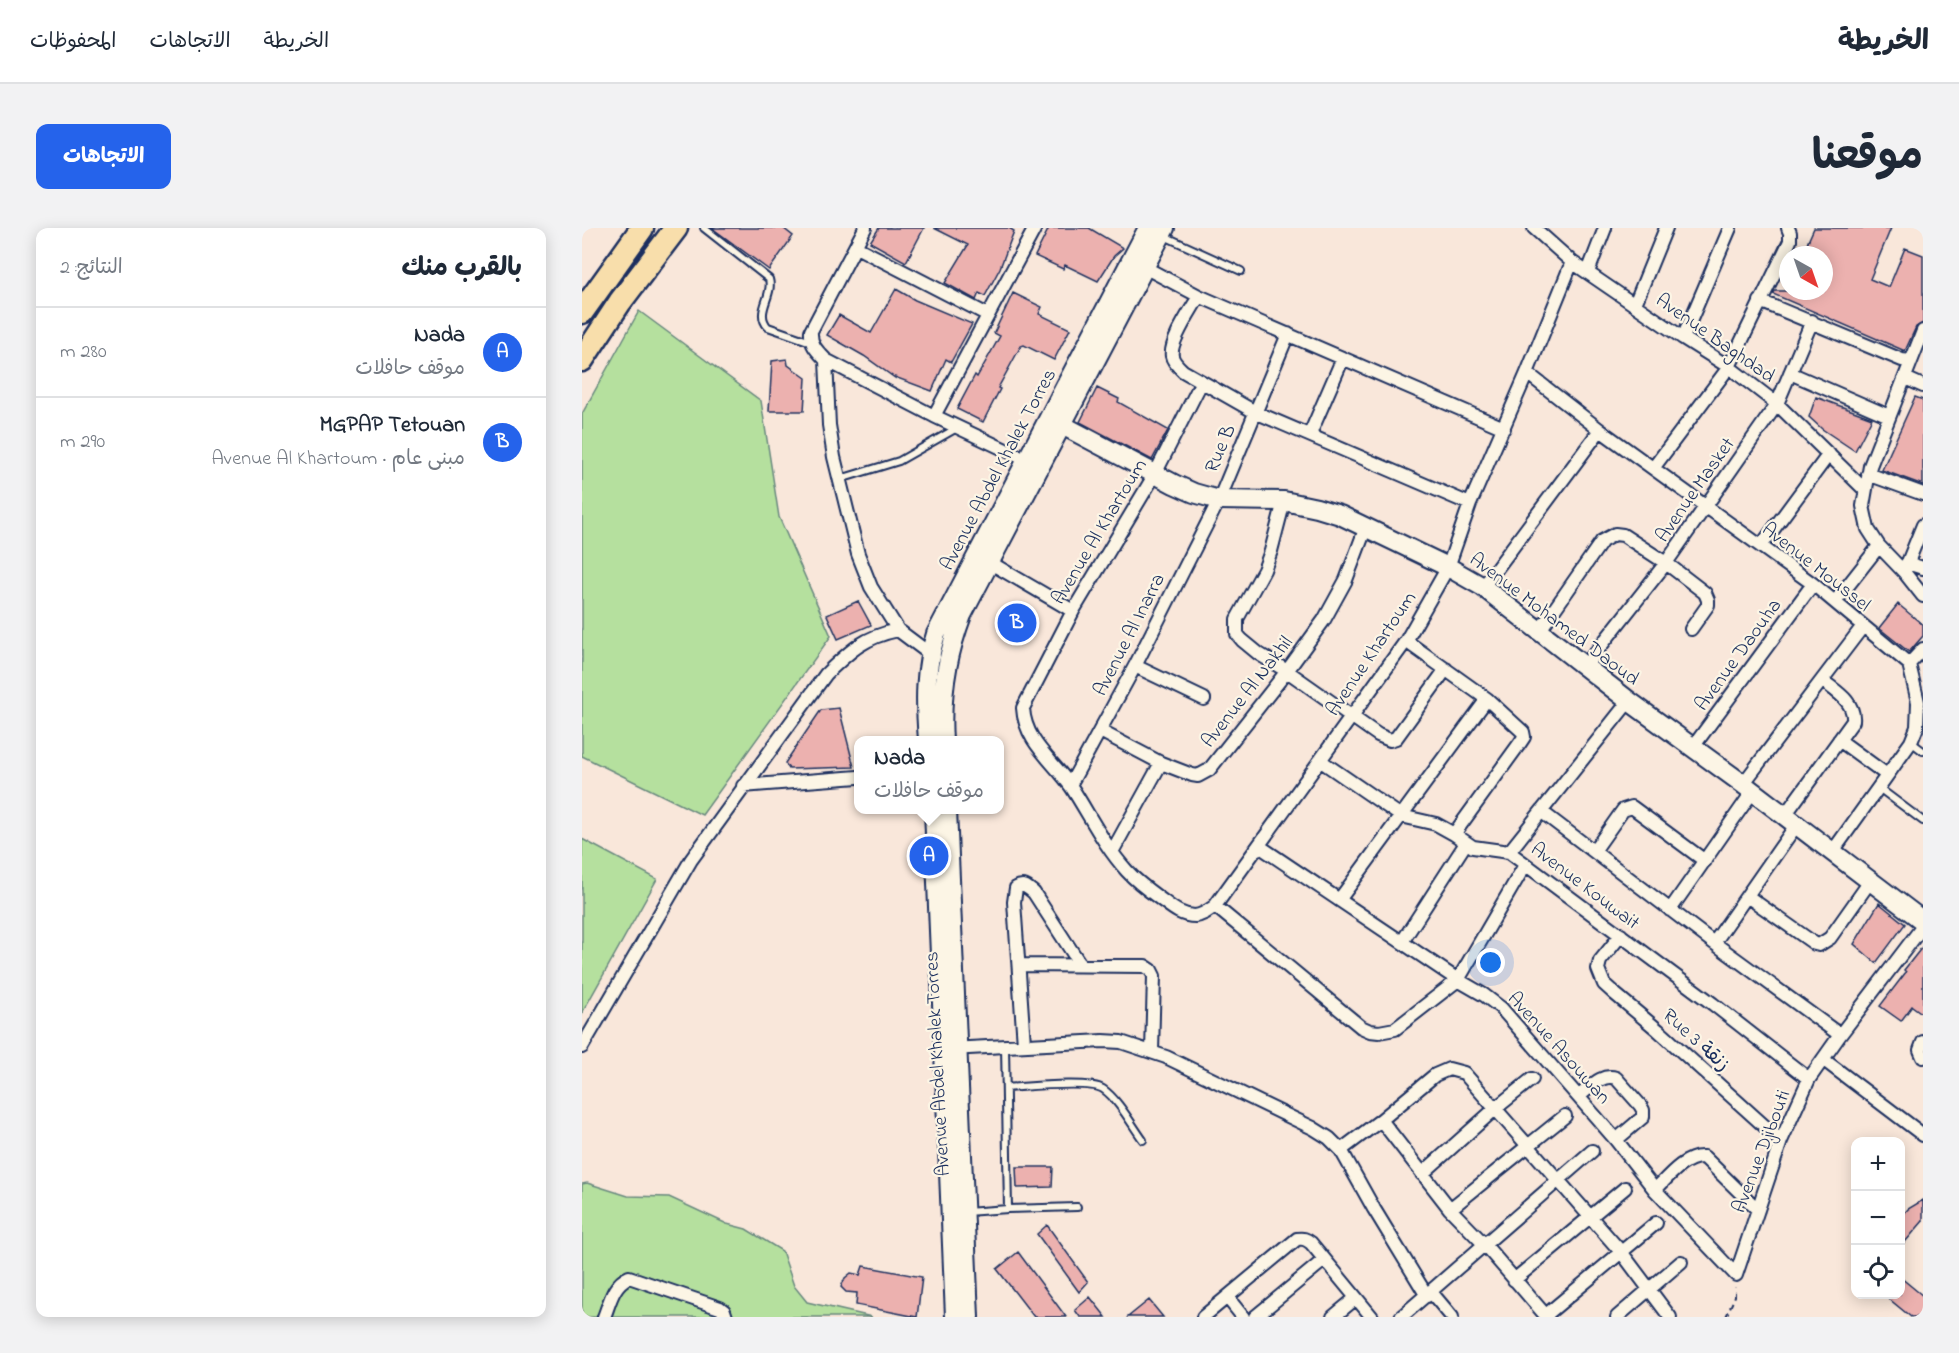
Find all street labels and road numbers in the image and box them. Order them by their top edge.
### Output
street label: Avenue Baghdad [1648,287,1780,392]
street label: Avenue Abdel Khalek Torres [934,364,1065,576]
street label: Rue B [1198,420,1244,478]
street label: Avenue Masket [1649,432,1743,549]
street label: Avenue Al Khartoum [1045,454,1155,611]
street label: Avenue Moussel [1755,516,1876,620]
street label: Avenue Mohamed Daoud [1462,546,1645,694]
street label: Avenue Al Inarra [1087,569,1174,701]
street label: Avenue Khartoum [1320,586,1425,723]
street label: Avenue Daouha [1688,593,1790,718]
street label: Avenue Al Nakhil [1195,630,1301,755]
street label: Avenue Kouwait [1524,836,1646,938]
street label: Avenue Abdel Khalek Torres [918,951,959,1177]
street label: Avenue Asouwan [1500,986,1617,1112]
street label: Rue 3 زنقة [1655,1002,1736,1079]
street label: Avenue Djibouti [1726,1086,1799,1218]

